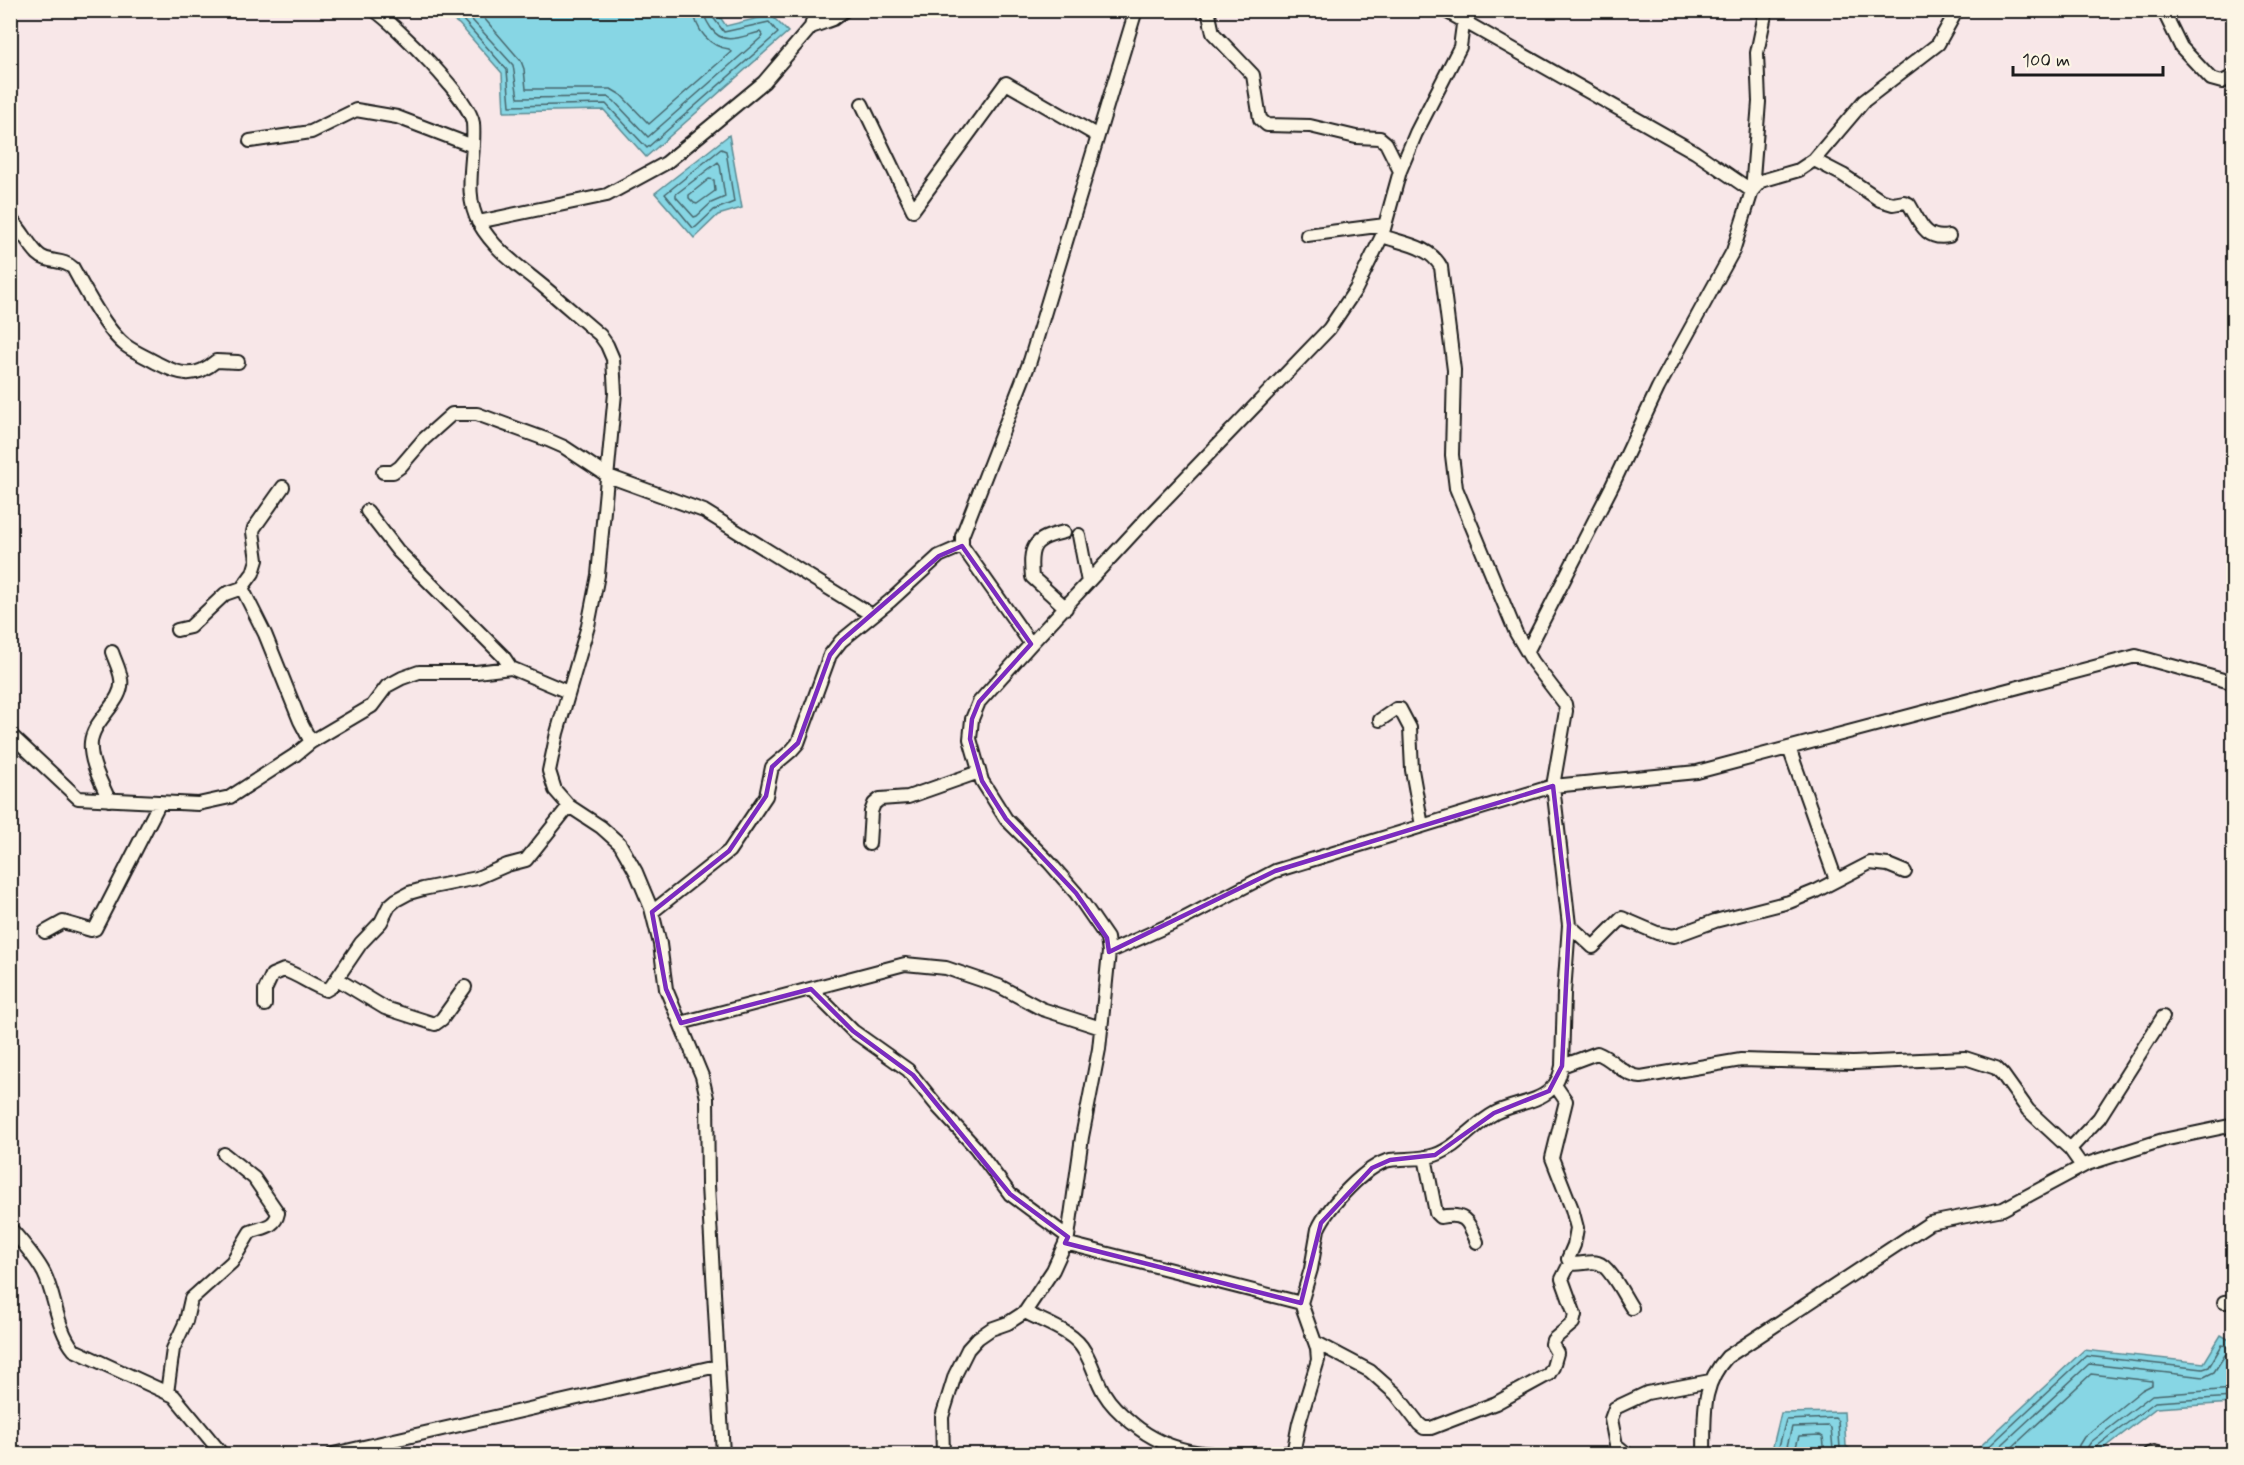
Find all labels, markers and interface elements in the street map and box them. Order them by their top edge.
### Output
scale bar [2013,39,2163,77]
text: 100 m [2022,49,2070,73]

